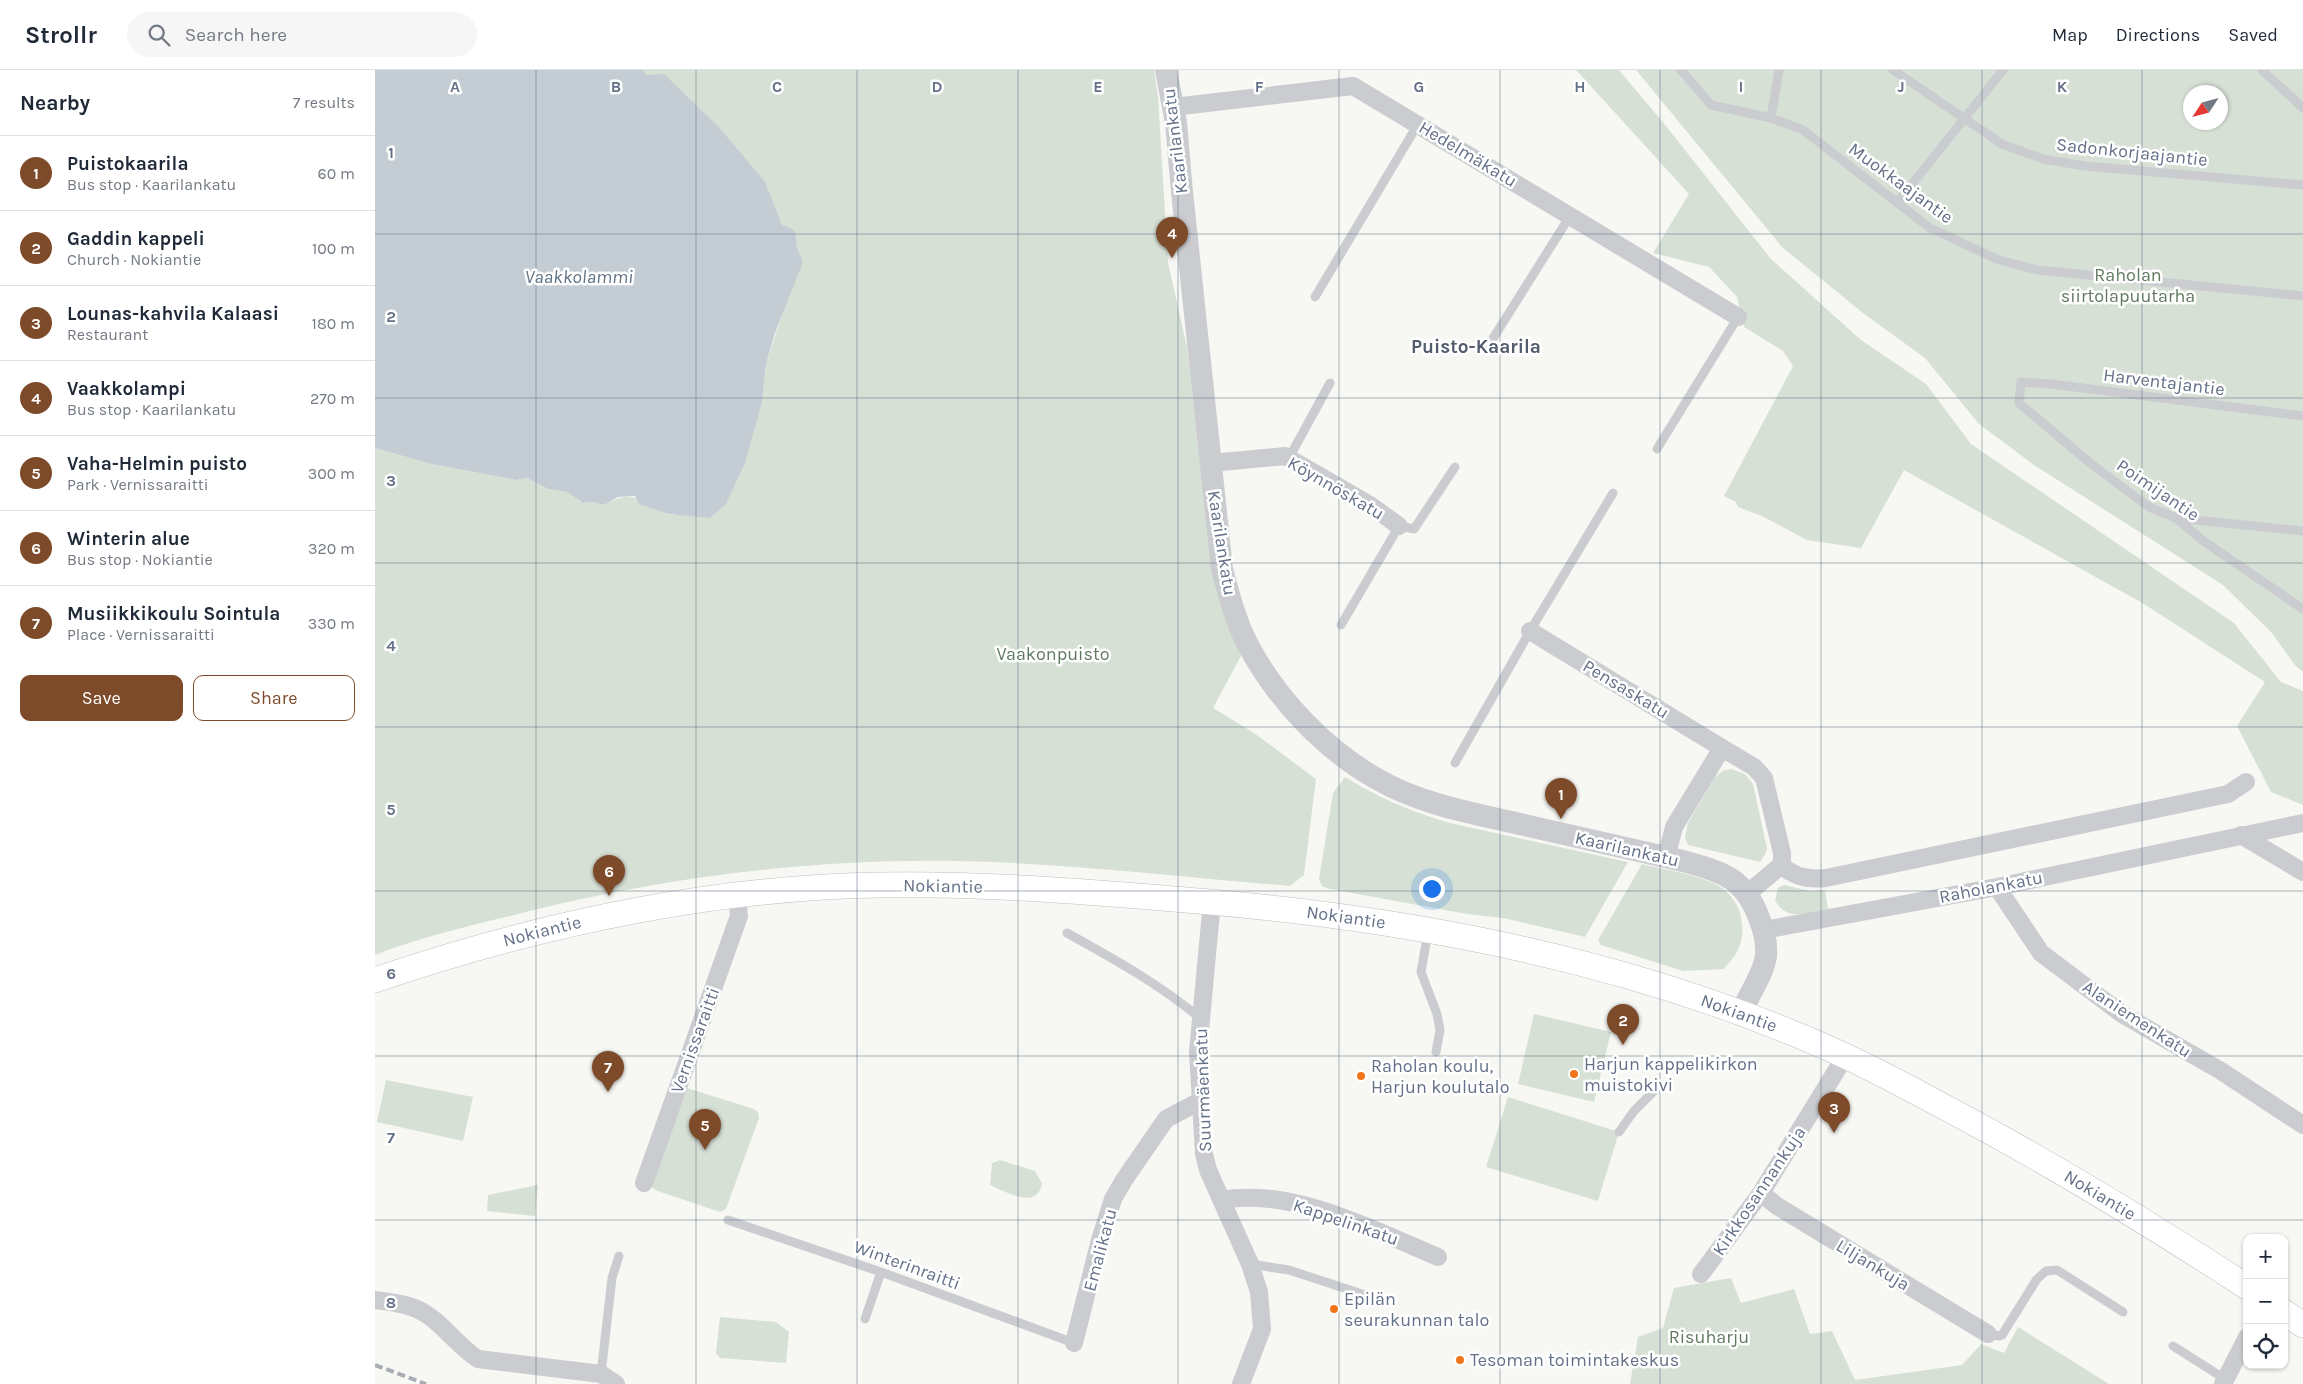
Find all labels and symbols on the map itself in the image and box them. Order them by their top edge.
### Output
text: A [450,77,460,96]
text: B [611,77,621,96]
text: C [772,77,782,96]
text: D [932,77,943,96]
text: E [1093,77,1103,96]
text: F [1255,77,1264,96]
text: G [1414,77,1424,96]
text: H [1574,77,1586,96]
text: I [1739,77,1743,96]
text: J [1897,77,1905,96]
text: K [2057,77,2068,96]
north arrow [2183,85,2228,130]
street label: Kaarilankatu [1158,87,1192,195]
street label: Hedelmäkatu [1415,116,1521,192]
street label: Sadonkorjaajantie [2055,133,2209,171]
street label: Muokkaajantie [1844,138,1958,228]
text: 1 [388,143,394,162]
pin: 4 [1156,217,1188,258]
park label: Raholan siirtolapuutarha [2061,264,2195,307]
water label: Vaakkolammi [525,266,633,288]
text: 2 [386,307,396,326]
district label: Puisto-Kaarila [1411,336,1541,358]
street label: Harventajantie [2102,364,2226,400]
street label: Köynnöskatu [1284,451,1388,525]
street label: Poimijantie [2112,454,2204,526]
text: 3 [386,471,396,490]
street label: Kaarilankatu [1203,489,1241,597]
text: 4 [386,636,396,655]
park label: Vaakonpuisto [996,643,1110,665]
street label: Pensaskatu [1579,655,1673,723]
pin: 1 [1545,778,1577,819]
text: 5 [386,800,396,819]
street label: Kaarilankatu [1573,826,1681,872]
pin: 6 [593,855,625,896]
street label: Raholankatu [1937,866,2045,908]
street label: Nokiantie [903,874,983,898]
your location [1419,876,1445,902]
street label: Nokiantie [1305,901,1387,933]
street label: Nokiantie [501,911,583,951]
text: 6 [386,964,396,983]
street label: Alaniemenkatu [2078,976,2196,1062]
street label: Vernissaraitti [666,984,724,1096]
street label: Nokiantie [1698,989,1780,1037]
pin: 2 [1607,1004,1639,1045]
street label: Suurmäenkatu [1190,1028,1216,1152]
pin: 7 [592,1051,624,1092]
place label: Harjun kappelikirkon muistokivi [1584,1053,1758,1096]
place label: Raholan koulu, Harjun koulutalo [1371,1055,1510,1098]
marker: Harjun kappelikirkon muistokivi [1568,1068,1580,1080]
marker: Raholan koulu, Harjun koulutalo [1355,1070,1367,1082]
pin: 3 [1818,1092,1850,1133]
pin: 5 [689,1109,721,1150]
street label: Kirkkosannankuja [1708,1122,1810,1260]
text: 7 [387,1128,395,1147]
street label: Nokiantie [2060,1165,2140,1225]
street label: Kappelinkatu [1290,1194,1402,1250]
street label: Emalikatu [1078,1206,1122,1294]
street label: Liljankuja [1832,1234,1914,1296]
street label: Winterinraitti [851,1236,963,1294]
place label: Epilän seurakunnan talo [1344,1288,1489,1331]
text: 8 [386,1293,396,1312]
marker: Epilän seurakunnan talo [1328,1303,1340,1315]
park label: Risuharju [1669,1326,1749,1348]
place label: Tesoman toimintakeskus [1470,1349,1679,1371]
marker: Tesoman toimintakeskus [1454,1354,1466,1366]

